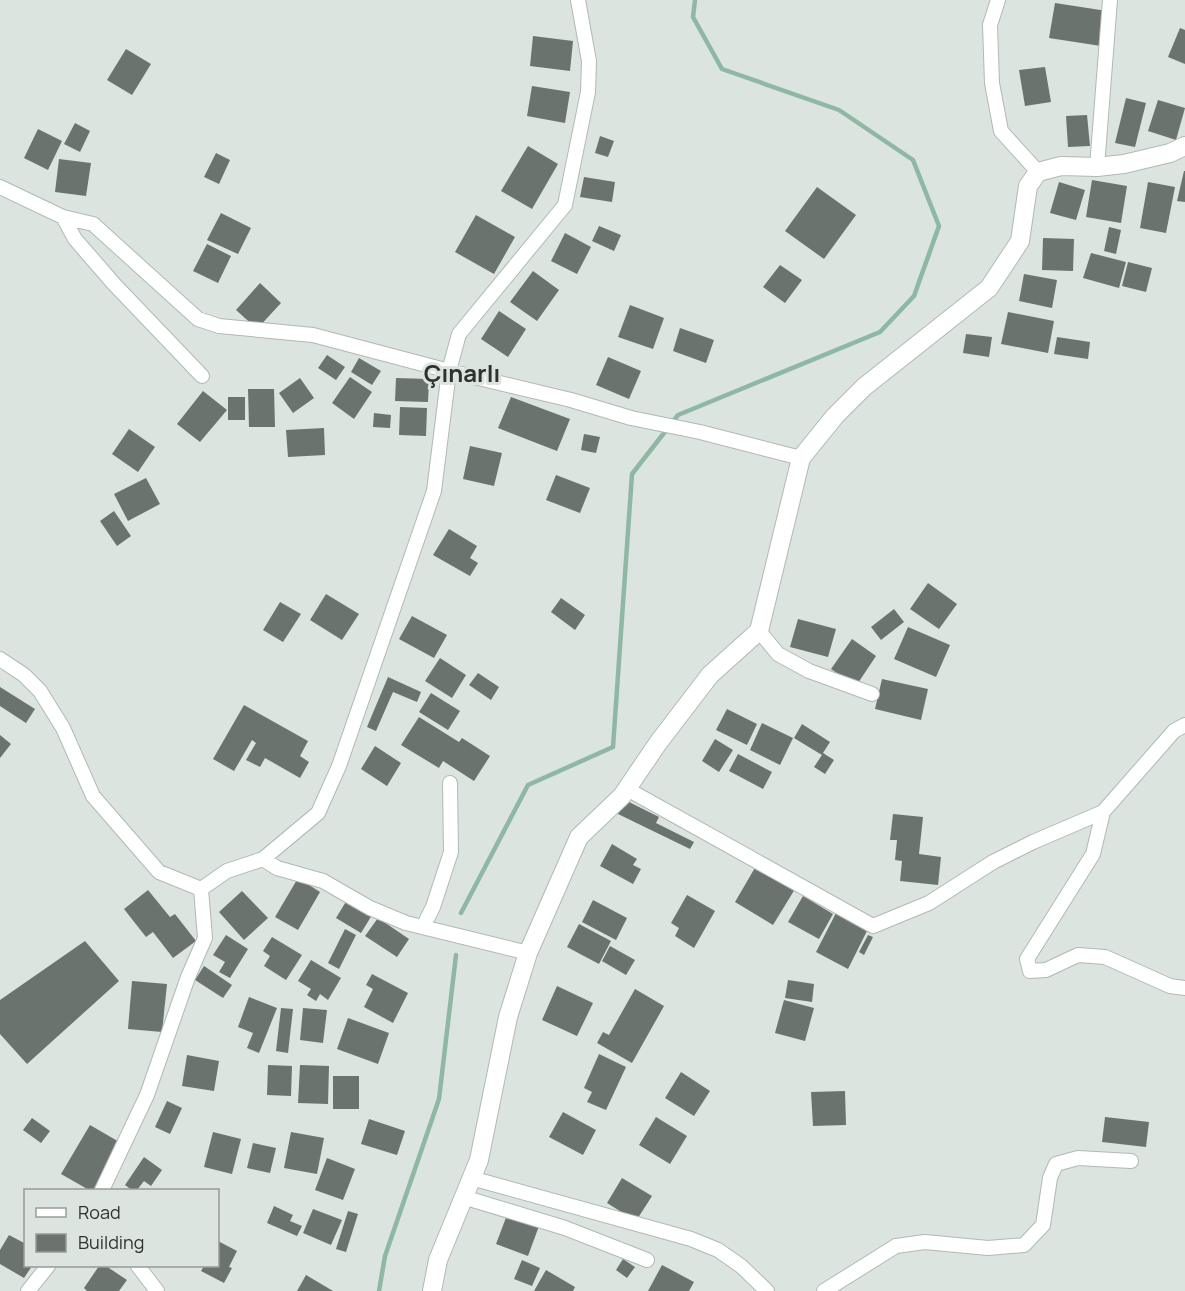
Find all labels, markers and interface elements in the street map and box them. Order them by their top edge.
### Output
district label: Çınarlı [424,356,500,389]
legend [24,1189,219,1267]
text: Road [78,1200,121,1224]
text: Building [78,1230,144,1254]

